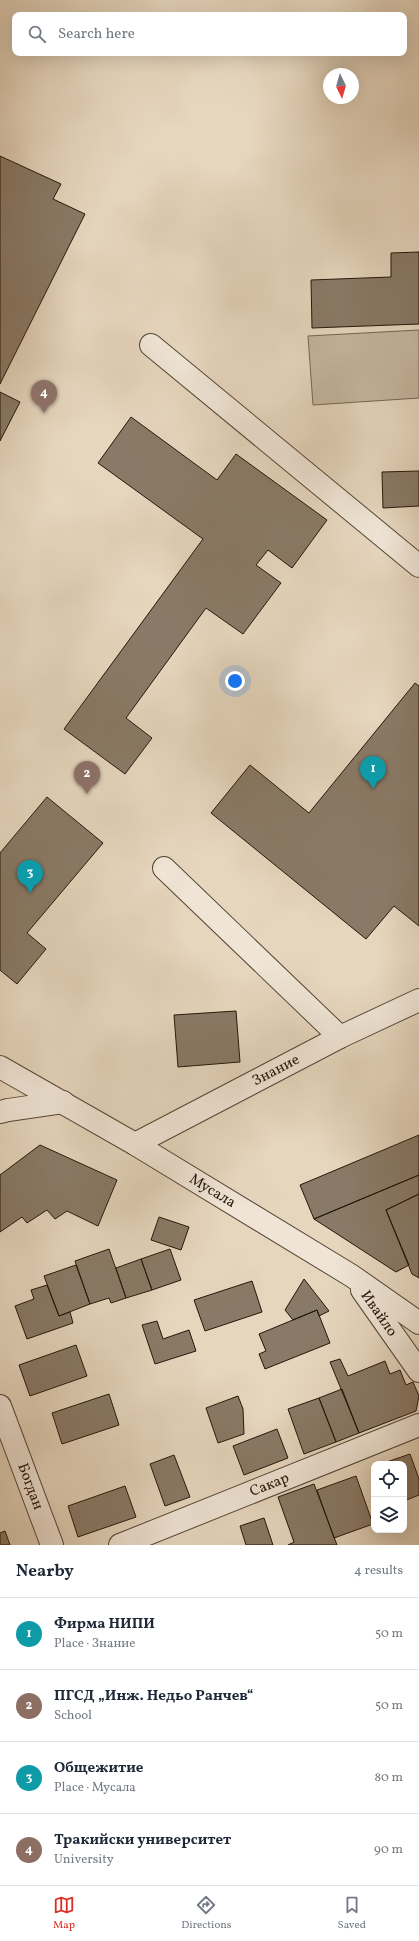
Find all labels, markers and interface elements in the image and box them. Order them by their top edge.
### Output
search box [12,12,407,56]
icon: search [26,23,48,45]
text: Search here [58,24,135,45]
north arrow [323,68,359,104]
pin: 4 [31,380,57,413]
your location [225,671,245,691]
pin: 1 [360,756,386,789]
pin: 2 [74,761,100,794]
pin: 3 [17,860,43,893]
street label: Знание [249,1049,303,1091]
street label: Мусала [185,1169,240,1213]
street label: Ивайло [355,1287,402,1341]
street label: Богдан [12,1460,48,1513]
map controls [371,1461,407,1533]
button: locate [371,1461,407,1497]
street label: Сакар [247,1468,292,1502]
button: layers [371,1497,407,1533]
text: Nearby [16,1560,74,1583]
text: 4 results [354,1562,403,1580]
text: Фирма НИПИ [54,1614,155,1635]
text: 1 [26,1625,32,1643]
text: 50 m [375,1625,403,1643]
text: Place · Знание [54,1635,135,1653]
text: ПГСД „Инж. Недьо Ранчев“ [54,1686,254,1707]
text: 2 [26,1697,32,1715]
text: 50 m [375,1697,403,1715]
text: School [54,1707,92,1725]
text: Общежитие [54,1758,144,1779]
text: 3 [26,1769,32,1787]
text: 80 m [374,1769,403,1787]
text: Place · Мусала [54,1779,136,1797]
text: Тракийски университет [54,1830,231,1851]
text: 4 [25,1841,33,1859]
text: 90 m [374,1841,403,1859]
text: University [54,1851,114,1869]
tab: Map [53,1894,75,1933]
tab: Directions [181,1894,232,1933]
tab: Saved [338,1894,366,1933]

